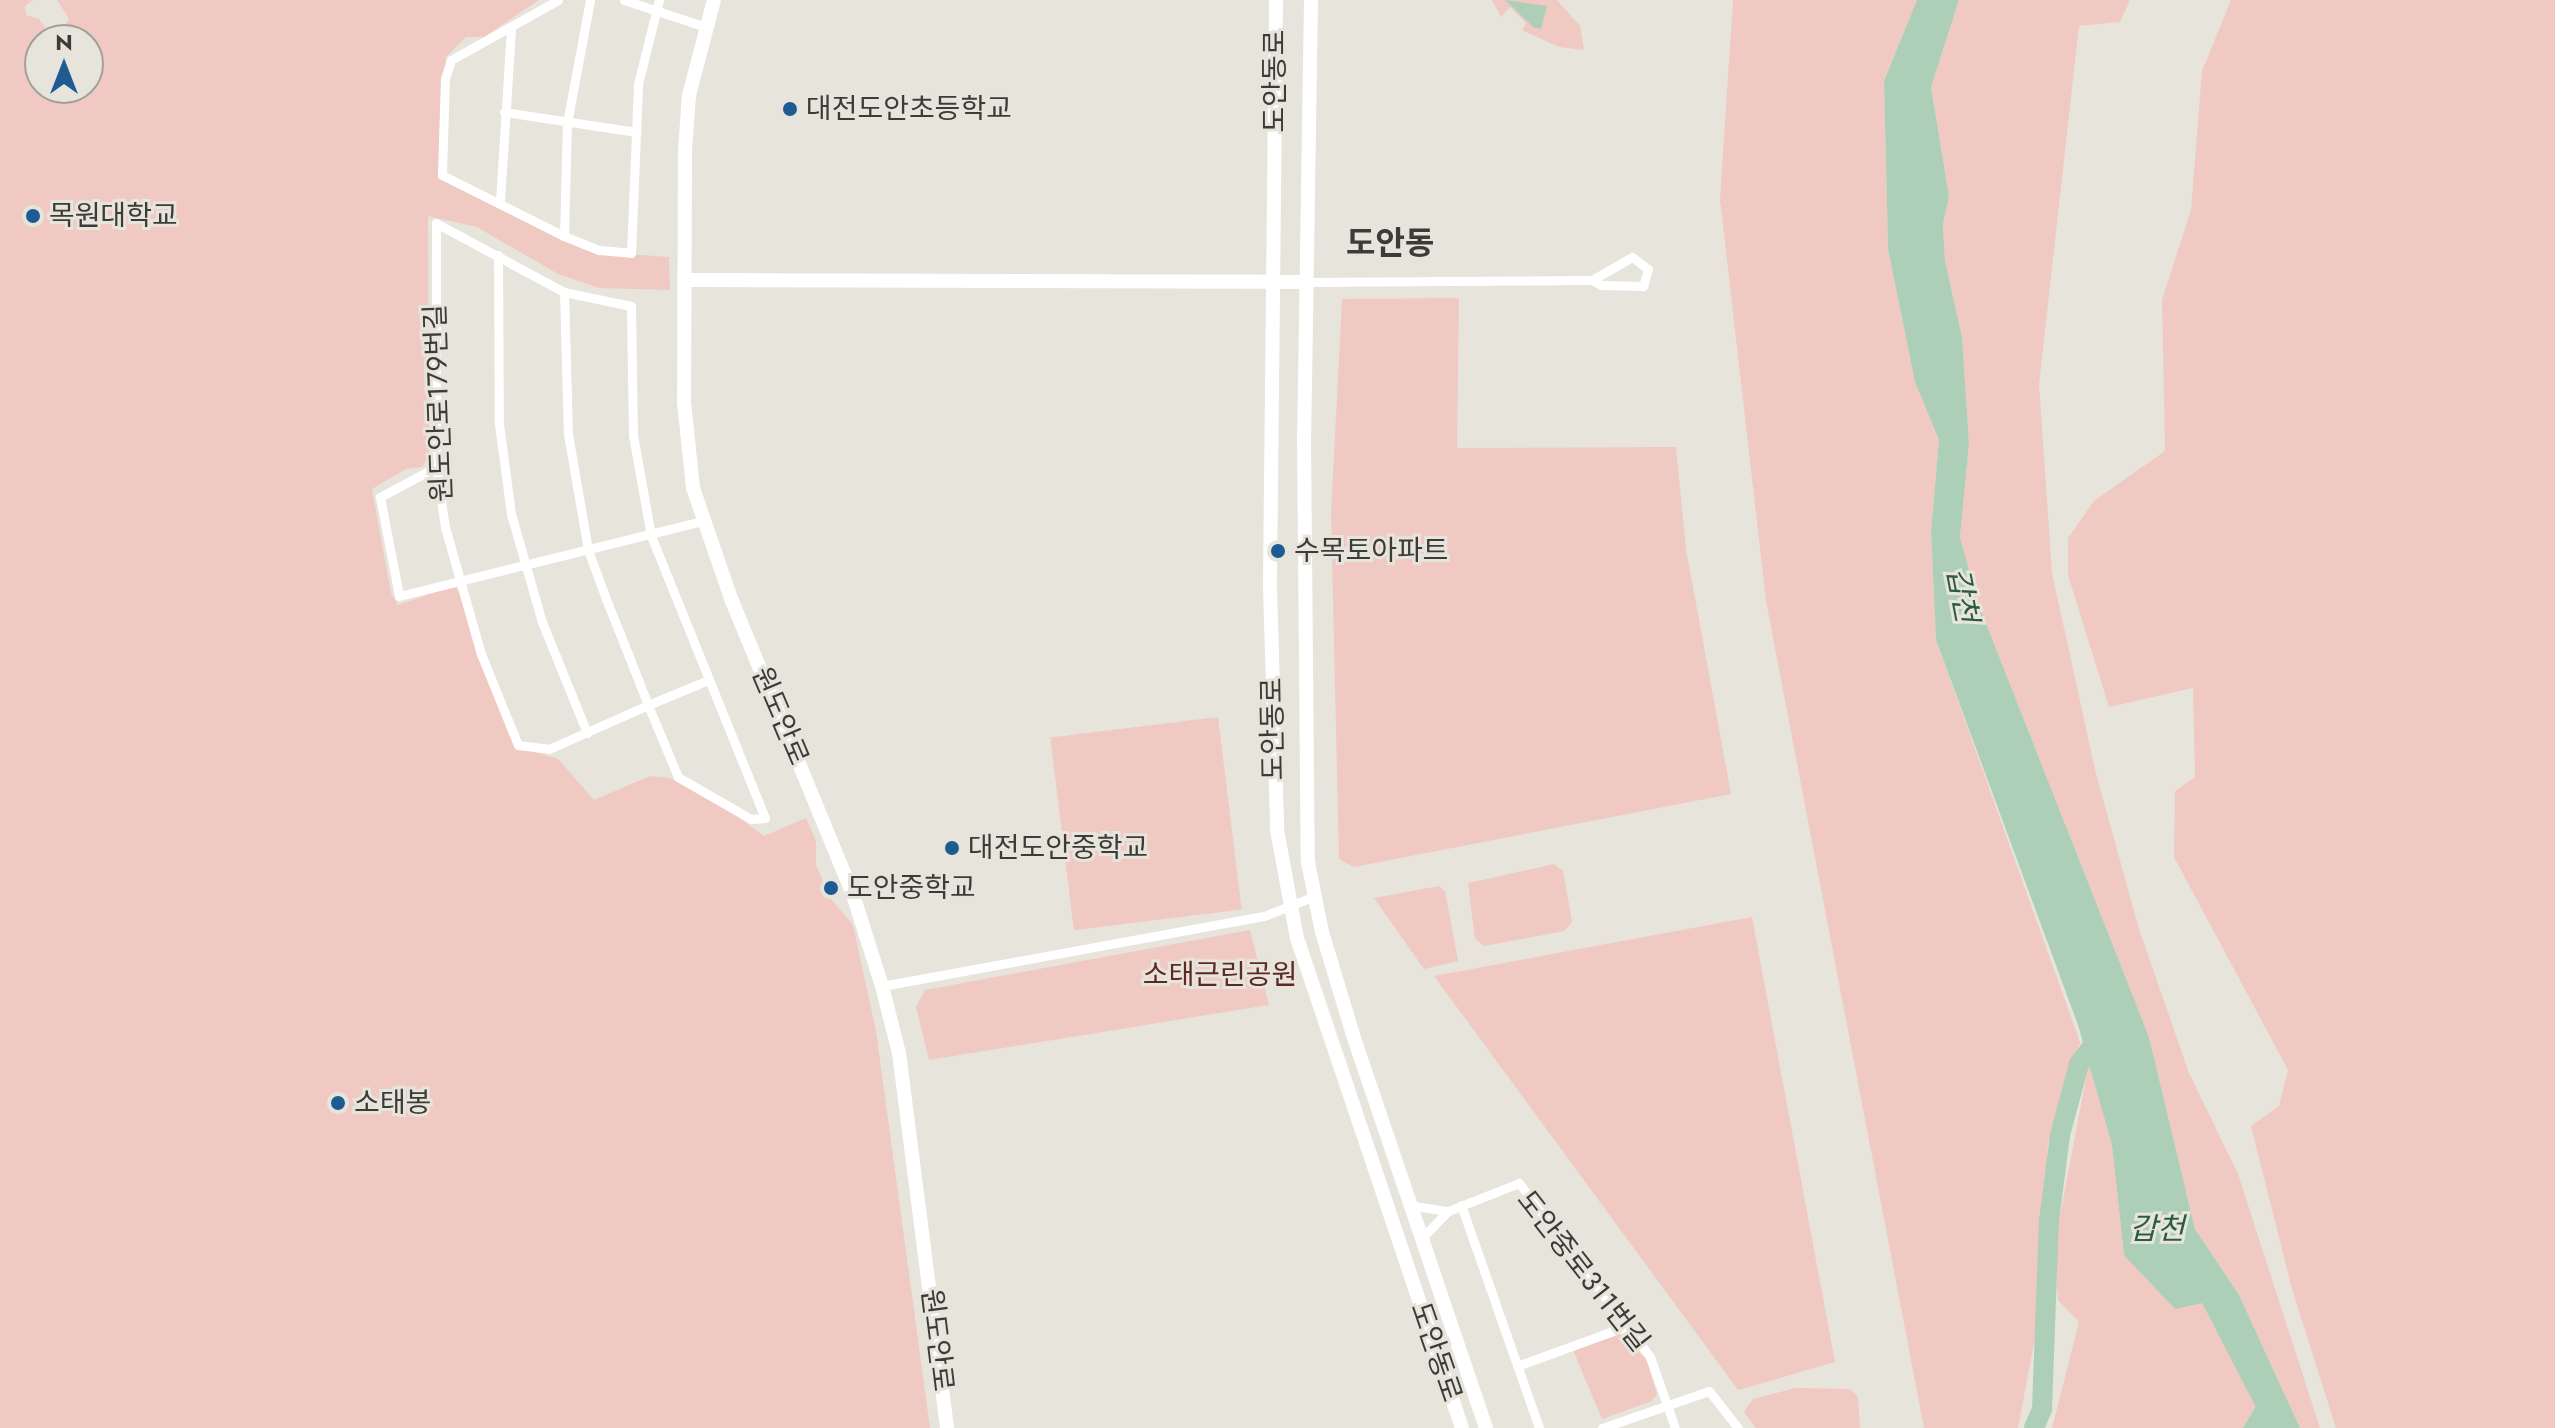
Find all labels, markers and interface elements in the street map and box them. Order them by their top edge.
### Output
north arrow [24,24,104,104]
text: N [55,26,73,58]
street label: 도안동로 [1258,29,1292,133]
place label: 대전도안초등학교 [806,92,1012,126]
marker: 대전도안초등학교 [781,100,799,118]
place label: 목원대학교 [49,199,178,233]
marker: 목원대학교 [24,207,42,225]
district label: 도안동 [1346,224,1434,262]
street label: 원도안로179번길 [419,303,459,503]
place label: 수목토아파트 [1294,534,1449,568]
marker: 수목토아파트 [1269,542,1287,560]
water label: 갑천 [1939,564,1985,626]
street label: 원도안로 [744,662,816,770]
street label: 도안동로 [1255,677,1291,781]
place label: 대전도안중학교 [968,831,1148,865]
marker: 대전도안중학교 [943,839,961,857]
place label: 도안중학교 [847,871,976,905]
marker: 도안중학교 [822,879,840,897]
park label: 소태근린공원 [1143,958,1297,992]
place label: 소태봉 [354,1086,431,1120]
marker: 소태봉 [329,1094,347,1112]
street label: 도안중로311번길 [1510,1184,1656,1358]
water label: 갑천 [2129,1211,2185,1247]
street label: 원도안로 [914,1287,960,1393]
street label: 도안동로 [1403,1298,1469,1406]

